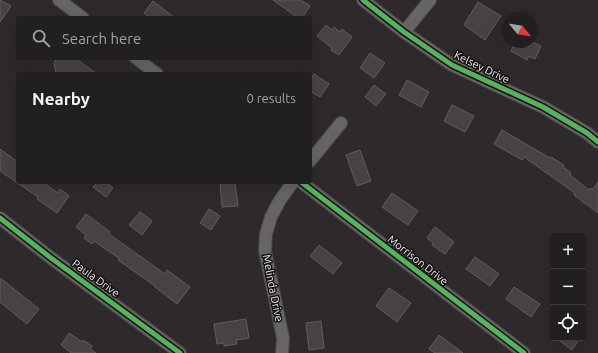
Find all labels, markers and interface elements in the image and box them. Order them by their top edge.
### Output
north arrow [502,12,538,48]
search box [16,16,312,60]
icon: search [30,27,52,49]
text: Search here [62,30,141,47]
street label: Kelsey Drive [452,48,512,86]
text: Nearby [32,89,90,108]
text: 0 results [246,91,296,105]
street label: Morrison Drive [386,233,450,287]
map controls [550,233,586,341]
button: + [550,233,586,269]
street label: Melinda Drive [261,253,285,323]
street label: Paula Drive [70,257,122,299]
button: − [550,269,586,305]
button: locate [550,305,586,341]

